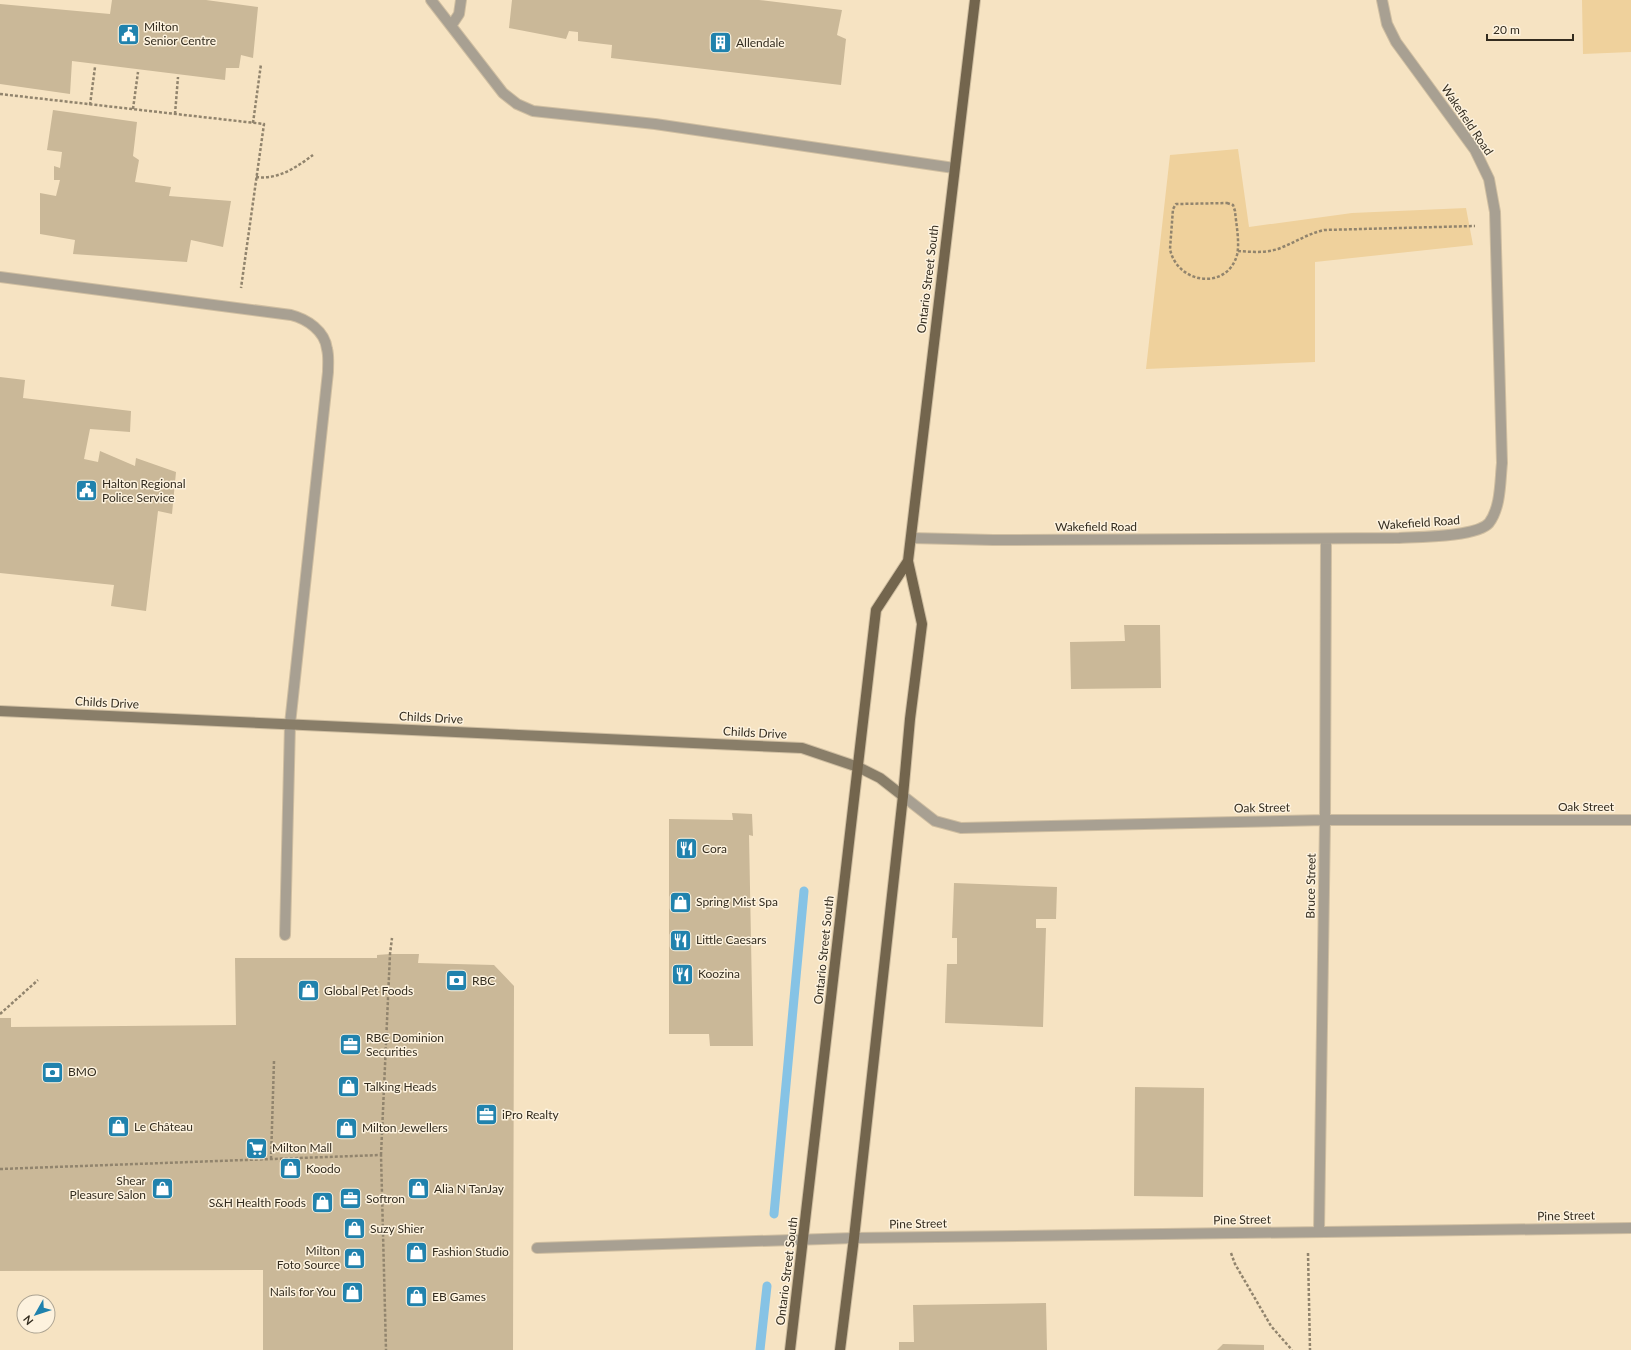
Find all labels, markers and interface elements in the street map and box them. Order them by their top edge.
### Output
scale bar [1487,16,1573,42]
place label: Milton Senior Centre [144,19,216,48]
public building icon: Milton Senior Centre [115,21,141,47]
text: 20 m [1493,22,1520,37]
building icon: Allendale [707,30,733,56]
place label: Allendale [736,35,785,50]
street label: Wakefield Road [1438,81,1497,158]
street label: Ontario Street South [913,224,942,334]
place label: Halton Regional Police Service [102,476,186,505]
public building icon: Halton Regional Police Service [74,478,100,504]
street label: Wakefield Road [1377,512,1460,533]
street label: Wakefield Road [1055,519,1137,534]
street label: Childs Drive [75,693,139,712]
street label: Childs Drive [399,708,463,727]
street label: Childs Drive [723,723,787,742]
street label: Oak Street [1234,799,1291,815]
street label: Oak Street [1558,799,1615,814]
restaurant icon: Cora [673,836,699,862]
place label: Cora [702,841,727,856]
street label: Bruce Street [1302,853,1319,919]
shop icon: Spring Mist Spa [668,889,694,915]
place label: Spring Mist Spa [696,894,778,909]
street label: Ontario Street South [810,895,837,1005]
restaurant icon: Little Caesars [667,927,693,953]
place label: Little Caesars [696,932,766,947]
restaurant icon: Koozina [670,961,696,987]
place label: Koozina [698,966,740,981]
bank icon: RBC [443,968,469,994]
place label: RBC [472,973,495,988]
shop icon: Global Pet Foods [296,978,322,1004]
place label: Global Pet Foods [324,983,413,998]
place label: RBC Dominion Securities [366,1030,444,1059]
office icon: RBC Dominion Securities [338,1032,364,1058]
bank icon: BMO [40,1059,66,1085]
place label: BMO [68,1064,97,1079]
shop icon: Talking Heads [335,1074,361,1100]
place label: Talking Heads [364,1079,437,1094]
office icon: iPro Realty [473,1102,499,1128]
place label: iPro Realty [502,1107,559,1122]
shop icon: Le Château [106,1114,132,1140]
shop icon: Milton Jewellers [333,1115,359,1141]
place label: Le Château [134,1119,193,1134]
place label: Milton Jewellers [362,1120,448,1135]
supermarket icon: Milton Mall [244,1135,270,1161]
place label: Milton Mall [272,1140,332,1155]
shop icon: Koodo [278,1156,304,1182]
place label: Koodo [306,1161,341,1176]
place label: Shear Pleasure Salon [70,1173,147,1202]
shop icon: Shear Pleasure Salon [149,1175,175,1201]
shop icon: Alia N TanJay [406,1176,432,1202]
place label: Alia N TanJay [434,1181,505,1196]
office icon: Softron [337,1186,363,1212]
shop icon: S&H Health Foods [309,1190,335,1216]
place label: Softron [366,1191,405,1206]
place label: S&H Health Foods [209,1195,306,1210]
street label: Pine Street [1537,1207,1596,1224]
street label: Pine Street [1213,1211,1272,1228]
street label: Pine Street [889,1215,948,1232]
shop icon: Suzy Shier [341,1216,367,1242]
street label: Ontario Street South [772,1216,801,1326]
place label: Suzy Shier [370,1221,425,1236]
shop icon: Fashion Studio [404,1239,430,1265]
place label: Milton Foto Source [277,1243,340,1272]
place label: Fashion Studio [432,1244,509,1259]
shop icon: Milton Foto Source [342,1245,368,1271]
shop icon: Nails for You [339,1279,365,1305]
place label: Nails for You [270,1284,336,1299]
shop icon: EB Games [404,1284,430,1310]
place label: EB Games [432,1289,486,1304]
north arrow [16,1294,56,1334]
text: N [20,1313,36,1328]

